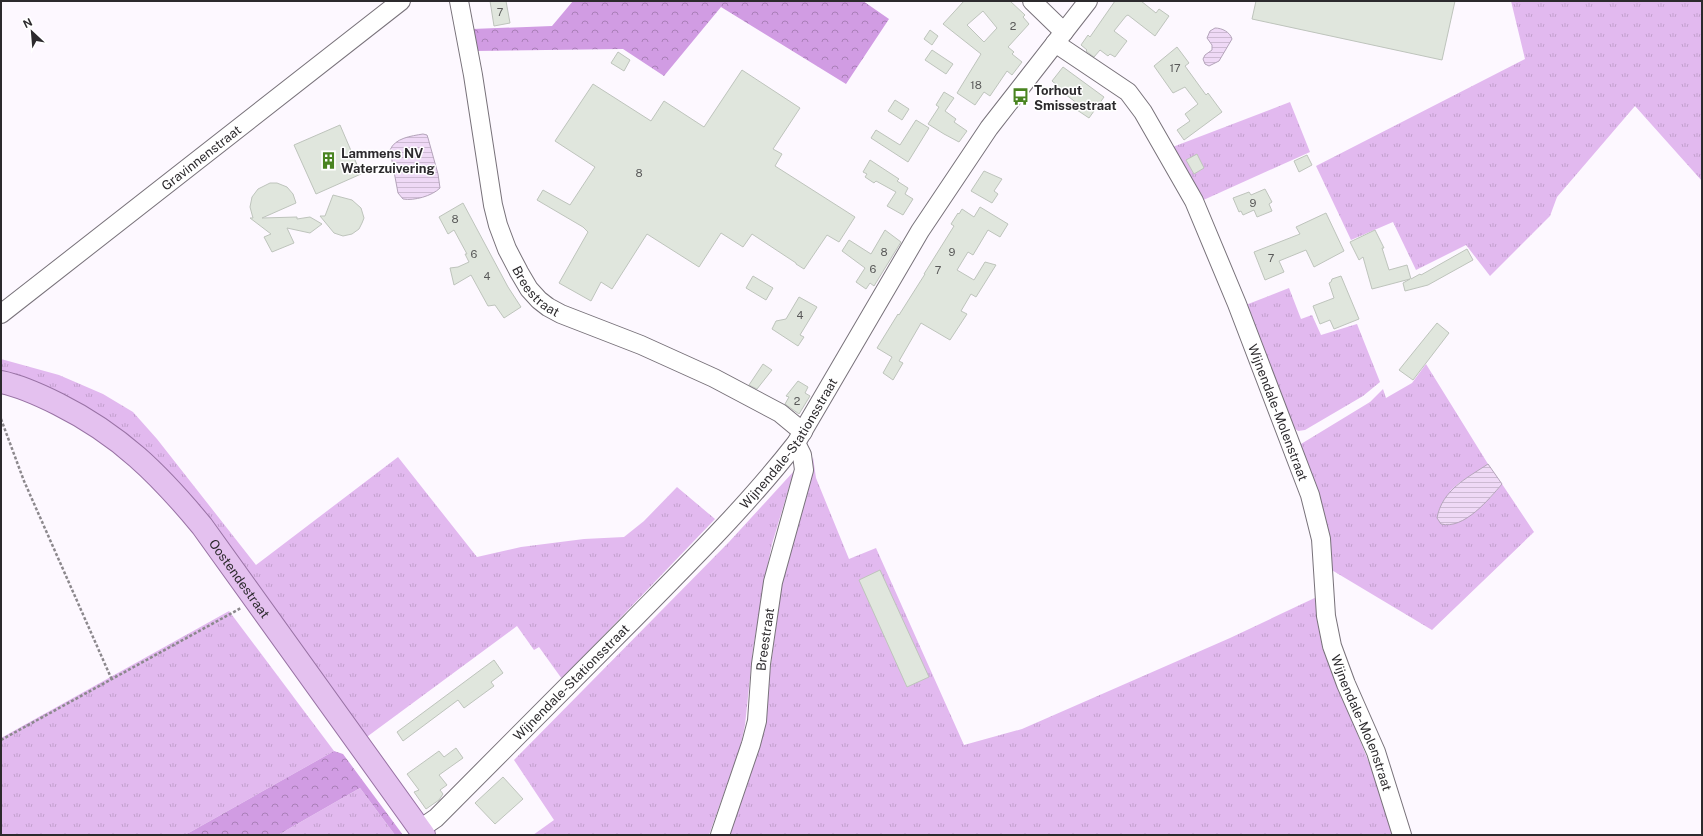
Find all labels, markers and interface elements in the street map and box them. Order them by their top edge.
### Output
house number: 7 [497,6,504,18]
north arrow [12,12,52,52]
text: N [21,16,34,30]
house number: 2 [1010,20,1017,32]
house number: 17 [1169,62,1181,74]
house number: 18 [970,79,982,91]
place label: Torhout Smissestraat [1034,83,1117,113]
bus stop icon: Torhout Smissestraat [1011,87,1031,107]
street label: Gravinnenstraat [158,122,244,193]
place label: Lammens NV Waterzuivering [341,146,435,176]
building icon: Lammens NV Waterzuivering [318,150,338,170]
house number: 8 [635,167,643,179]
house number: 9 [1250,197,1257,209]
house number: 8 [451,213,459,225]
house number: 8 [880,246,888,258]
house number: 9 [949,246,956,258]
house number: 6 [471,248,478,260]
house number: 7 [1268,252,1275,264]
street label: Breestraat [510,263,562,319]
house number: 6 [870,263,877,275]
house number: 7 [935,264,942,276]
house number: 4 [484,270,491,282]
house number: 4 [797,309,804,321]
street label: Wijnendale-Molenstraat [1245,342,1311,483]
street label: Wijnendale-Stationsstraat [737,375,840,512]
house number: 2 [794,395,801,407]
street label: Oostendestraat [206,536,273,621]
street label: Breestraat [753,607,777,672]
street label: Wijnendale-Stationsstraat [510,621,632,743]
street label: Wijnendale-Molenstraat [1328,652,1395,793]

